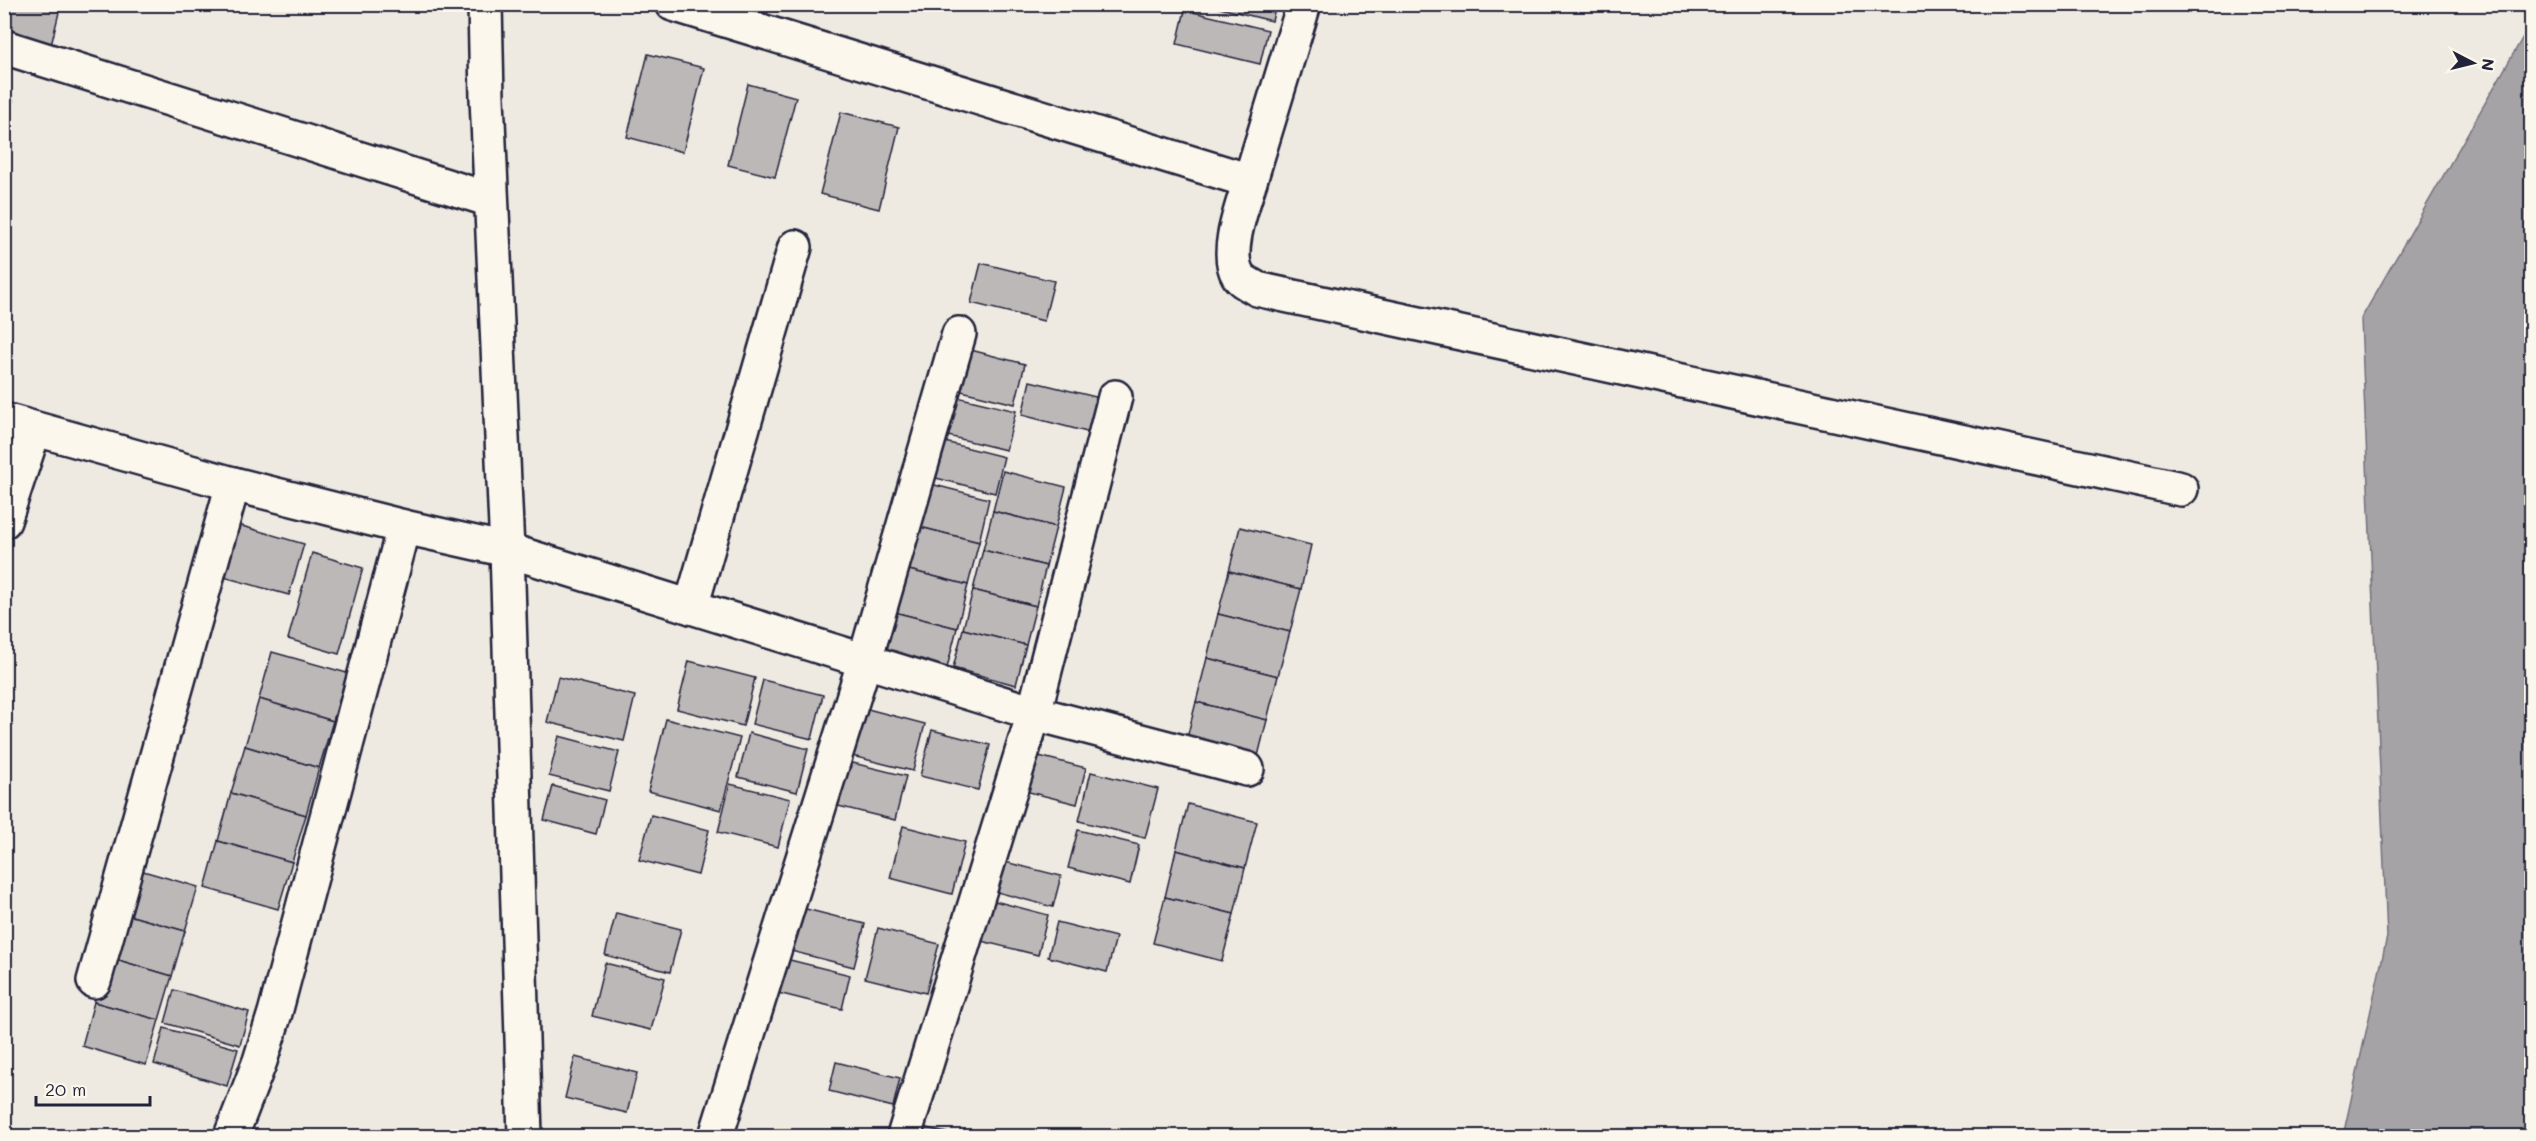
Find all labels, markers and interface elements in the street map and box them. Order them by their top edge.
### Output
north arrow [2443,33,2503,93]
text: N [2477,58,2500,72]
scale bar [36,1069,150,1107]
text: 20 m [45,1077,86,1101]

